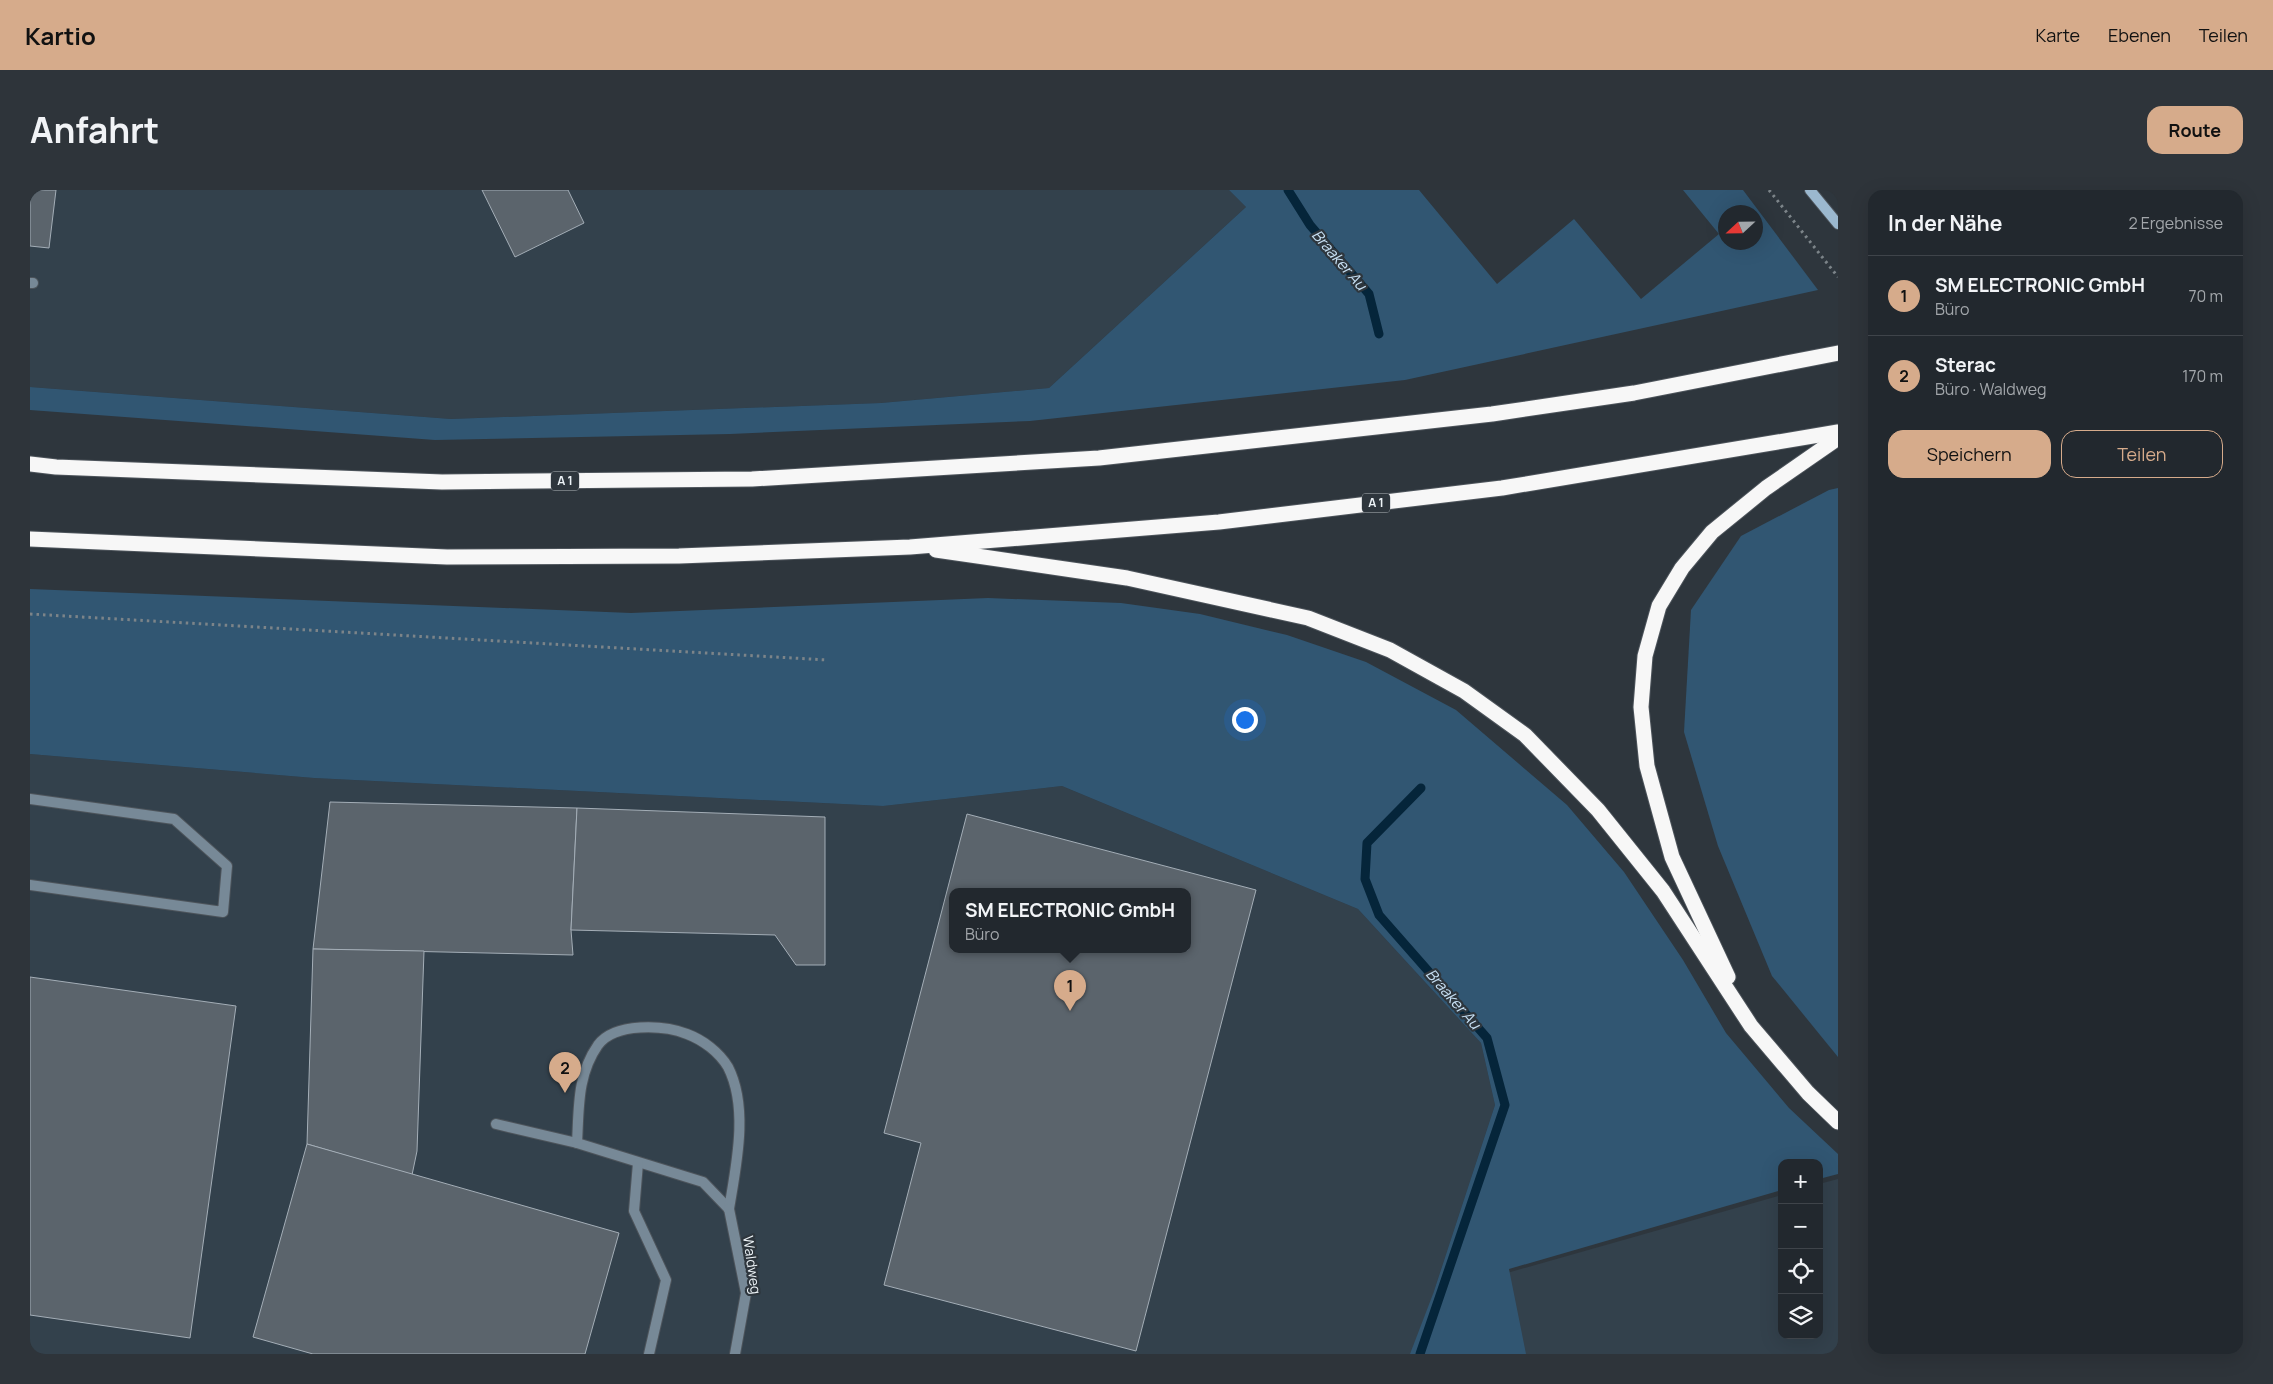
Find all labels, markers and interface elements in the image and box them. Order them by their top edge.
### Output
text: Kartio [25,19,96,52]
text: Karte [2036,23,2080,47]
text: Ebenen [2108,23,2171,47]
text: Teilen [2199,23,2248,47]
text: Anfahrt [30,106,159,154]
button: Route [2147,106,2243,154]
north arrow [1718,205,1763,250]
text: In der Nähe [1888,209,2002,237]
text: 2 Ergebnisse [2128,212,2223,234]
water label: Braaker Au [1307,225,1372,295]
text: SM ELECTRONIC GmbH [1935,272,2145,298]
text: 1 [1900,285,1908,307]
text: 70 m [2188,285,2223,307]
text: Büro [1935,298,1969,320]
text: Sterac [1935,352,1996,378]
text: 2 [1899,365,1909,387]
text: 170 m [2182,365,2223,387]
text: Büro · Waldweg [1935,378,2047,400]
button: Speichern [1888,430,2051,478]
button: Teilen [2061,430,2223,478]
road number: A 1 [551,472,579,490]
road number: A 1 [1362,494,1390,512]
your location [1232,707,1258,733]
popup [949,888,1191,953]
text: SM ELECTRONIC GmbH [965,897,1175,923]
text: Büro [965,923,999,945]
water label: Braaker Au [1421,964,1486,1034]
pin: 1 [1054,970,1086,1011]
pin: 2 [549,1052,581,1093]
map controls [1778,1159,1823,1339]
button: + [1778,1159,1823,1204]
button: − [1778,1204,1823,1249]
street label: Waldweg [739,1235,766,1295]
button: locate [1778,1249,1823,1294]
button: layers [1778,1294,1823,1339]

